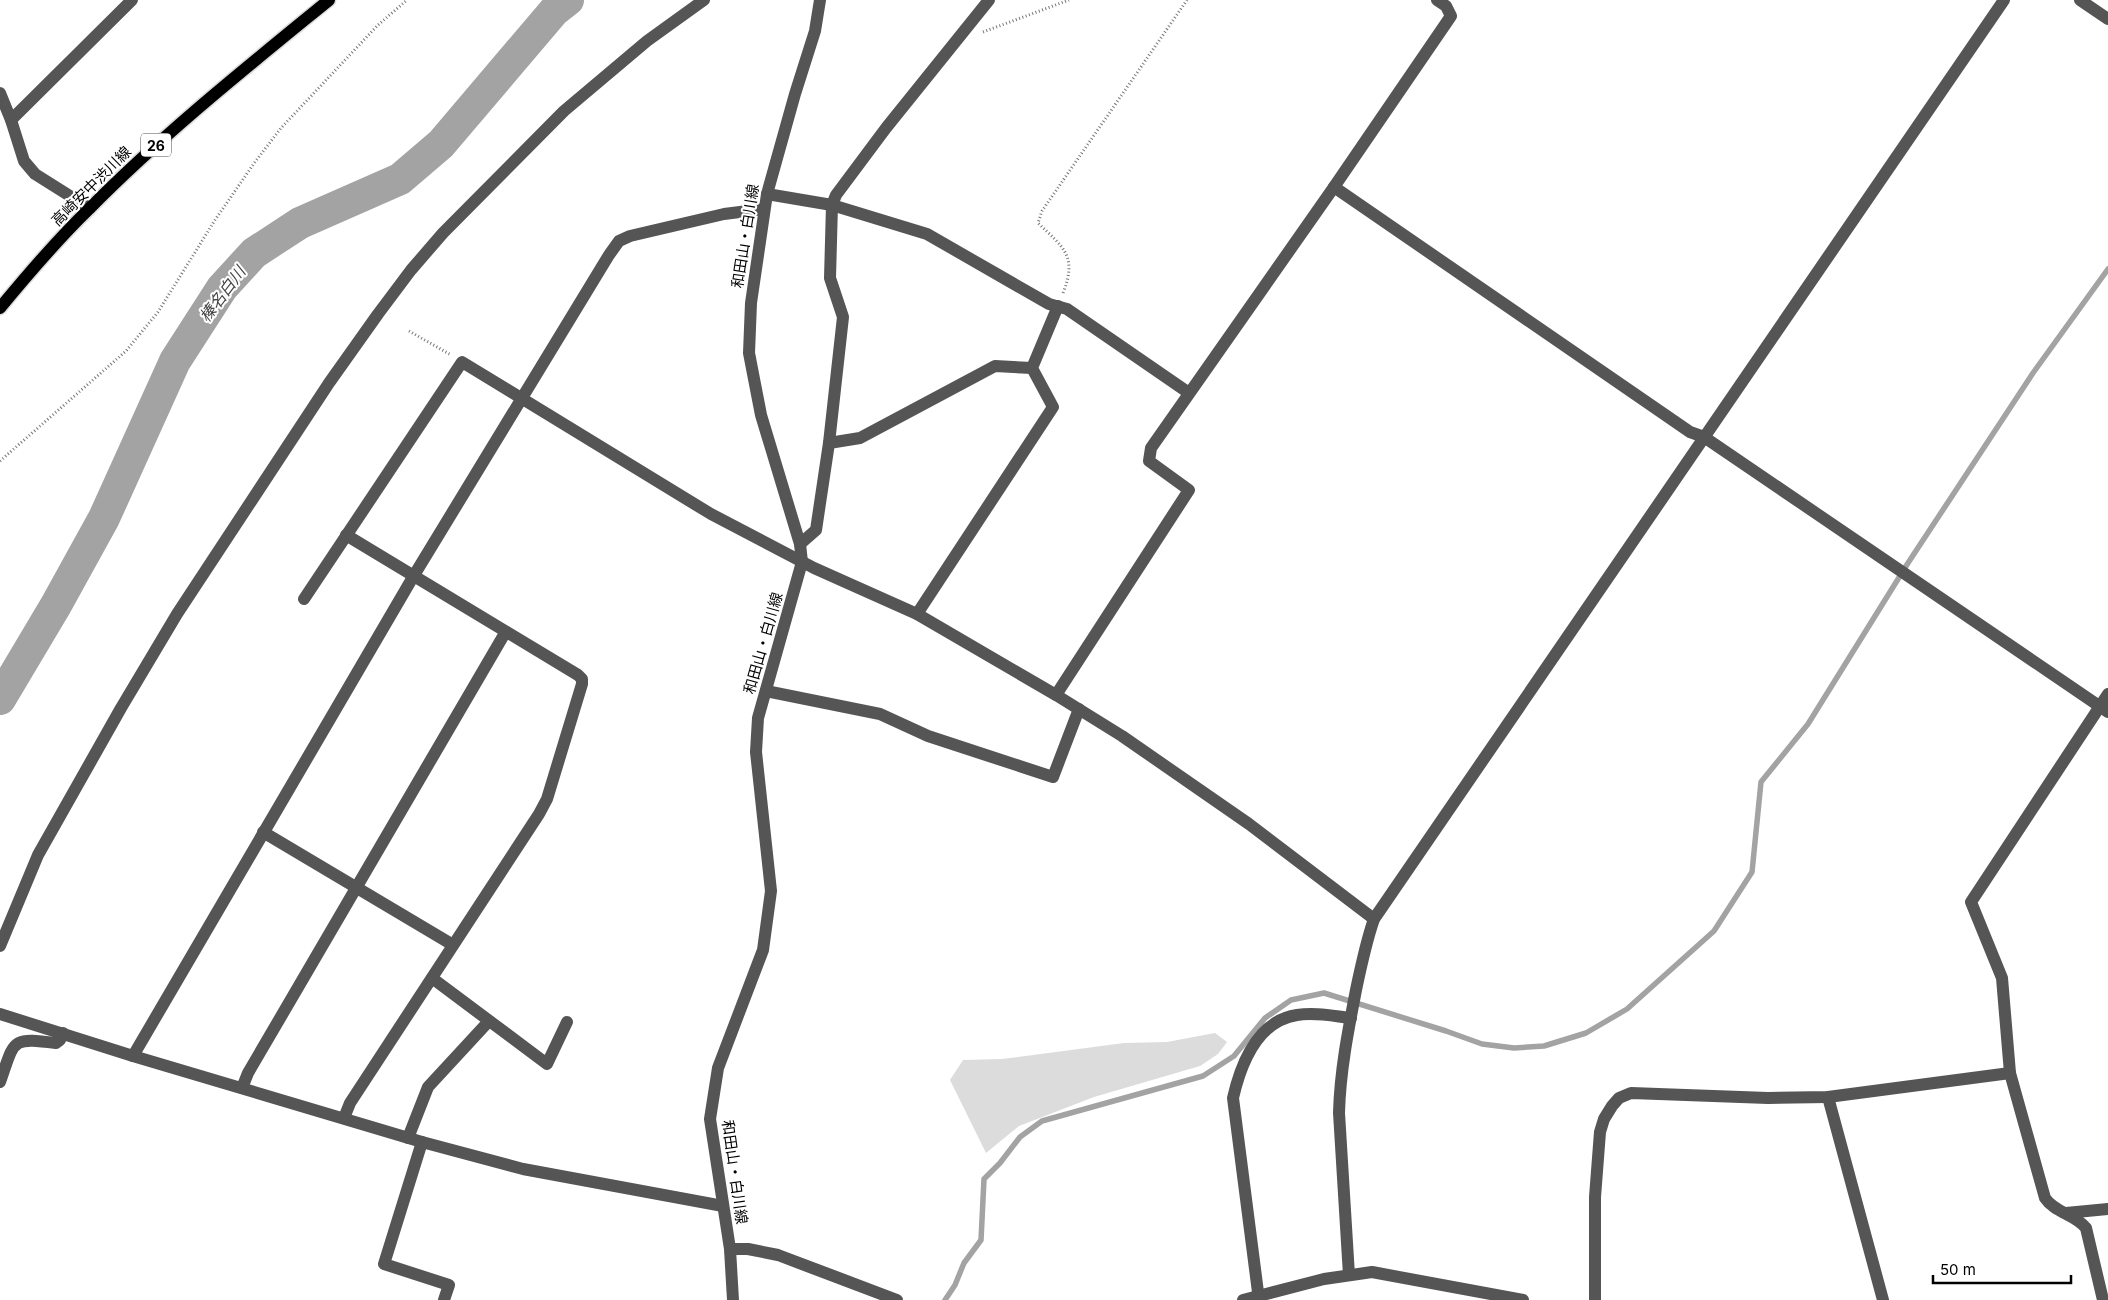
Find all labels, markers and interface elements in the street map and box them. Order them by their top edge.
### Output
road number: 26 [141,134,171,156]
street label: 高崎安中渋川線 [47,142,135,230]
street label: 和田山・白川線 [727,183,763,289]
water label: 榛名白川 [195,261,250,326]
street label: 和田山・白川線 [739,590,787,696]
street label: 和田山・白川線 [718,1119,752,1225]
scale bar [1933,1252,2070,1284]
text: 50 m [1940,1260,1976,1279]

